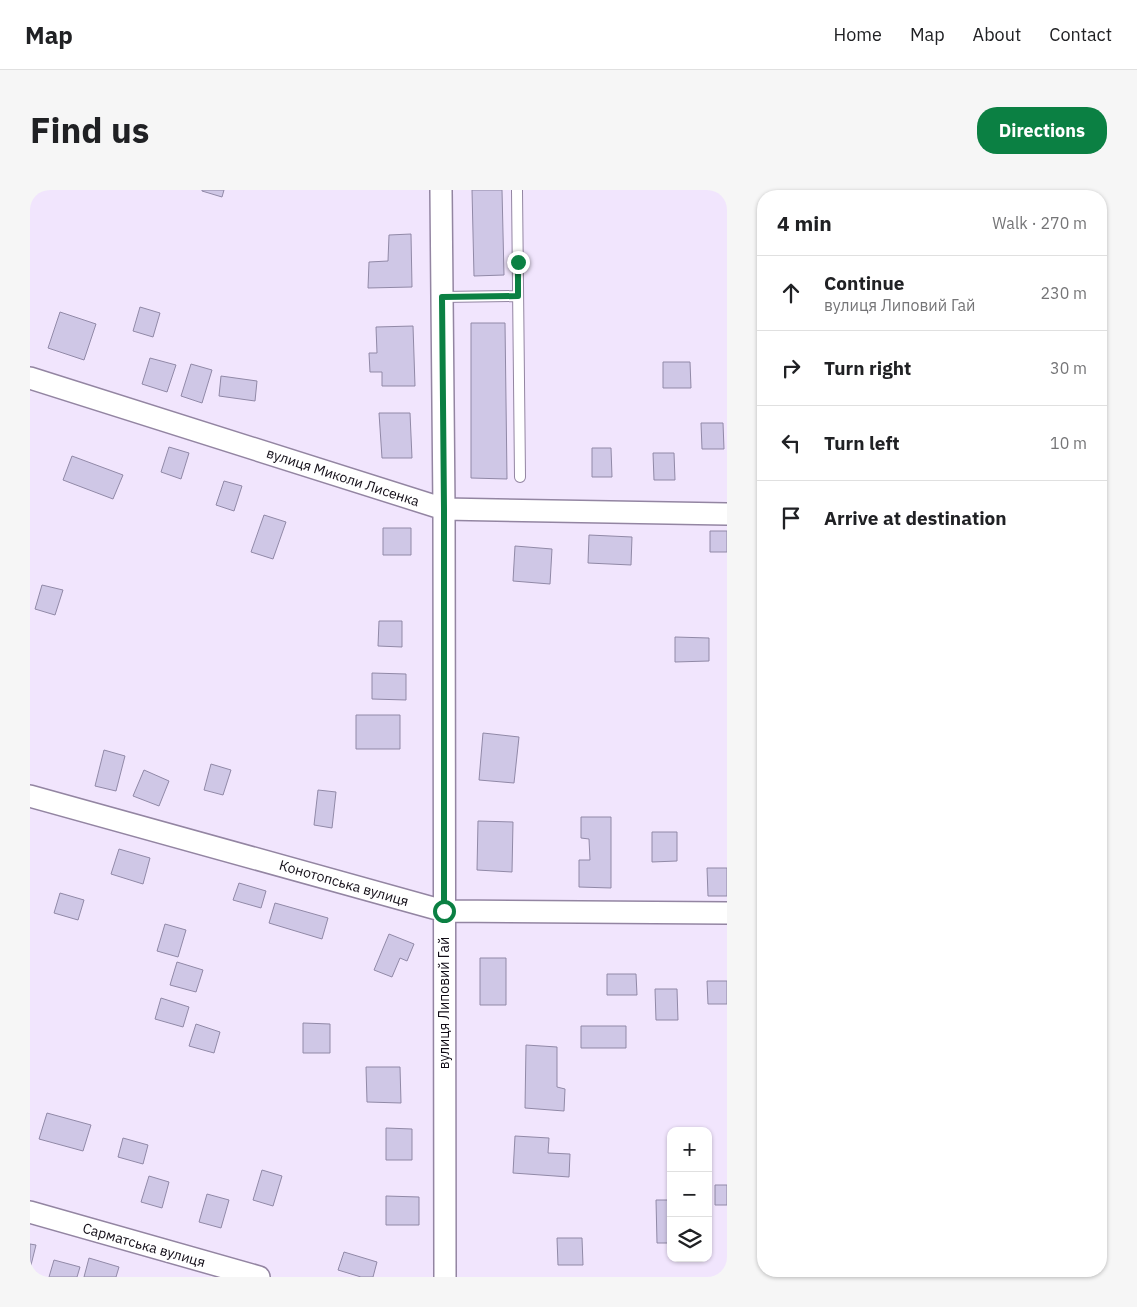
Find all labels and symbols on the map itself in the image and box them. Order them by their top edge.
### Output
route end [507,251,530,274]
street label: вулиця Миколи Лисенка [264,444,422,510]
street label: Конотопська вулиця [277,856,411,910]
route start [433,900,456,923]
street label: вулиця Липовий Гай [435,937,453,1069]
street label: Сарматська вулиця [81,1219,207,1271]

